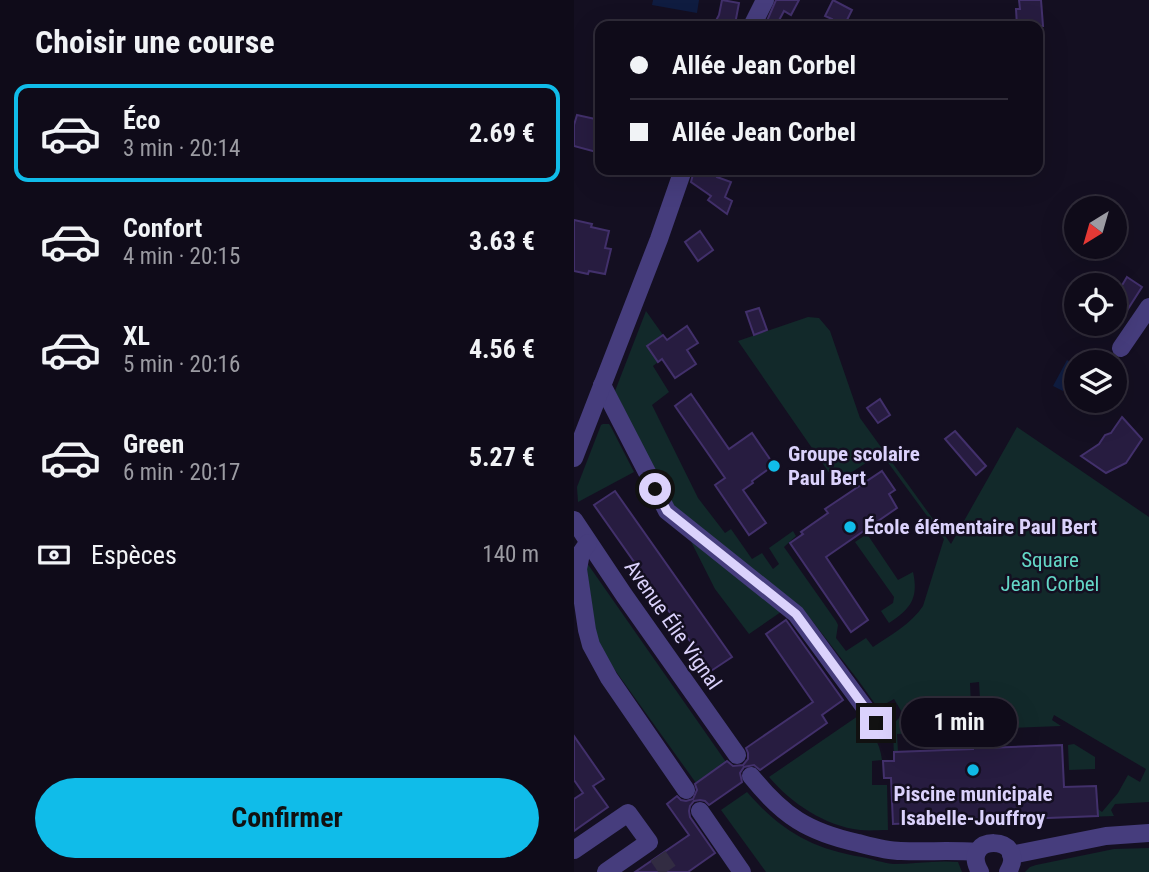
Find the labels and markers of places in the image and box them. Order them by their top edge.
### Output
place label: Groupe scolaire Paul Bert [788,442,920,490]
marker: Groupe scolaire Paul Bert [766,458,782,474]
place label: École élémentaire Paul Bert [864,515,1097,539]
marker: École élémentaire Paul Bert [842,519,858,535]
marker: Piscine municipale Isabelle-Jouffroy [965,762,981,778]
place label: Piscine municipale Isabelle-Jouffroy [893,782,1053,830]

